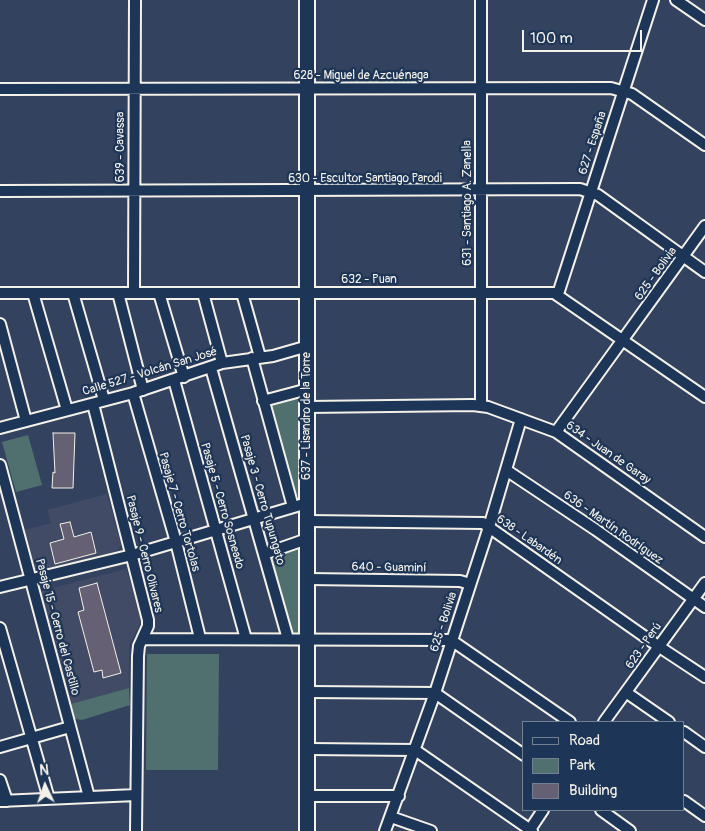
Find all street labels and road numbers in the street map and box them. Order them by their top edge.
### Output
street label: 628 - Miguel de Azcuénaga [293,69,429,83]
street label: 627 - España [576,110,610,176]
street label: 639 - Cavassa [114,112,128,182]
street label: 631 - Santiago A. Zanella [461,140,475,266]
street label: 630 - Escultor Santiago Parodi [288,172,442,186]
street label: 625 - Bolivia [632,245,680,303]
street label: 632 - Puan [341,273,397,287]
street label: Calle 527 - Volcán San José [81,345,219,399]
street label: 637 - Lisandro de la Torre [300,352,314,480]
street label: 634 - Juan de Garay [563,418,653,488]
street label: Pasaje 3 - Cerro Tupungato [236,433,288,567]
street label: Pasaje 5 - Cerro Sosneado [197,441,247,571]
street label: Pasaje 7 - Cerro Tortolas [155,451,203,573]
street label: 636 - Martín Rodríguez [560,488,666,568]
street label: Pasaje 9 - Cerro Olivares [122,494,166,614]
street label: 638 - Labardén [493,512,565,568]
street label: Pasaje 15 - Cerro del Castillo [32,557,82,697]
street label: 640 - Guaminí [351,560,427,576]
street label: 625 - Bolivia [428,590,460,654]
street label: 623 - Perú [623,620,665,672]

